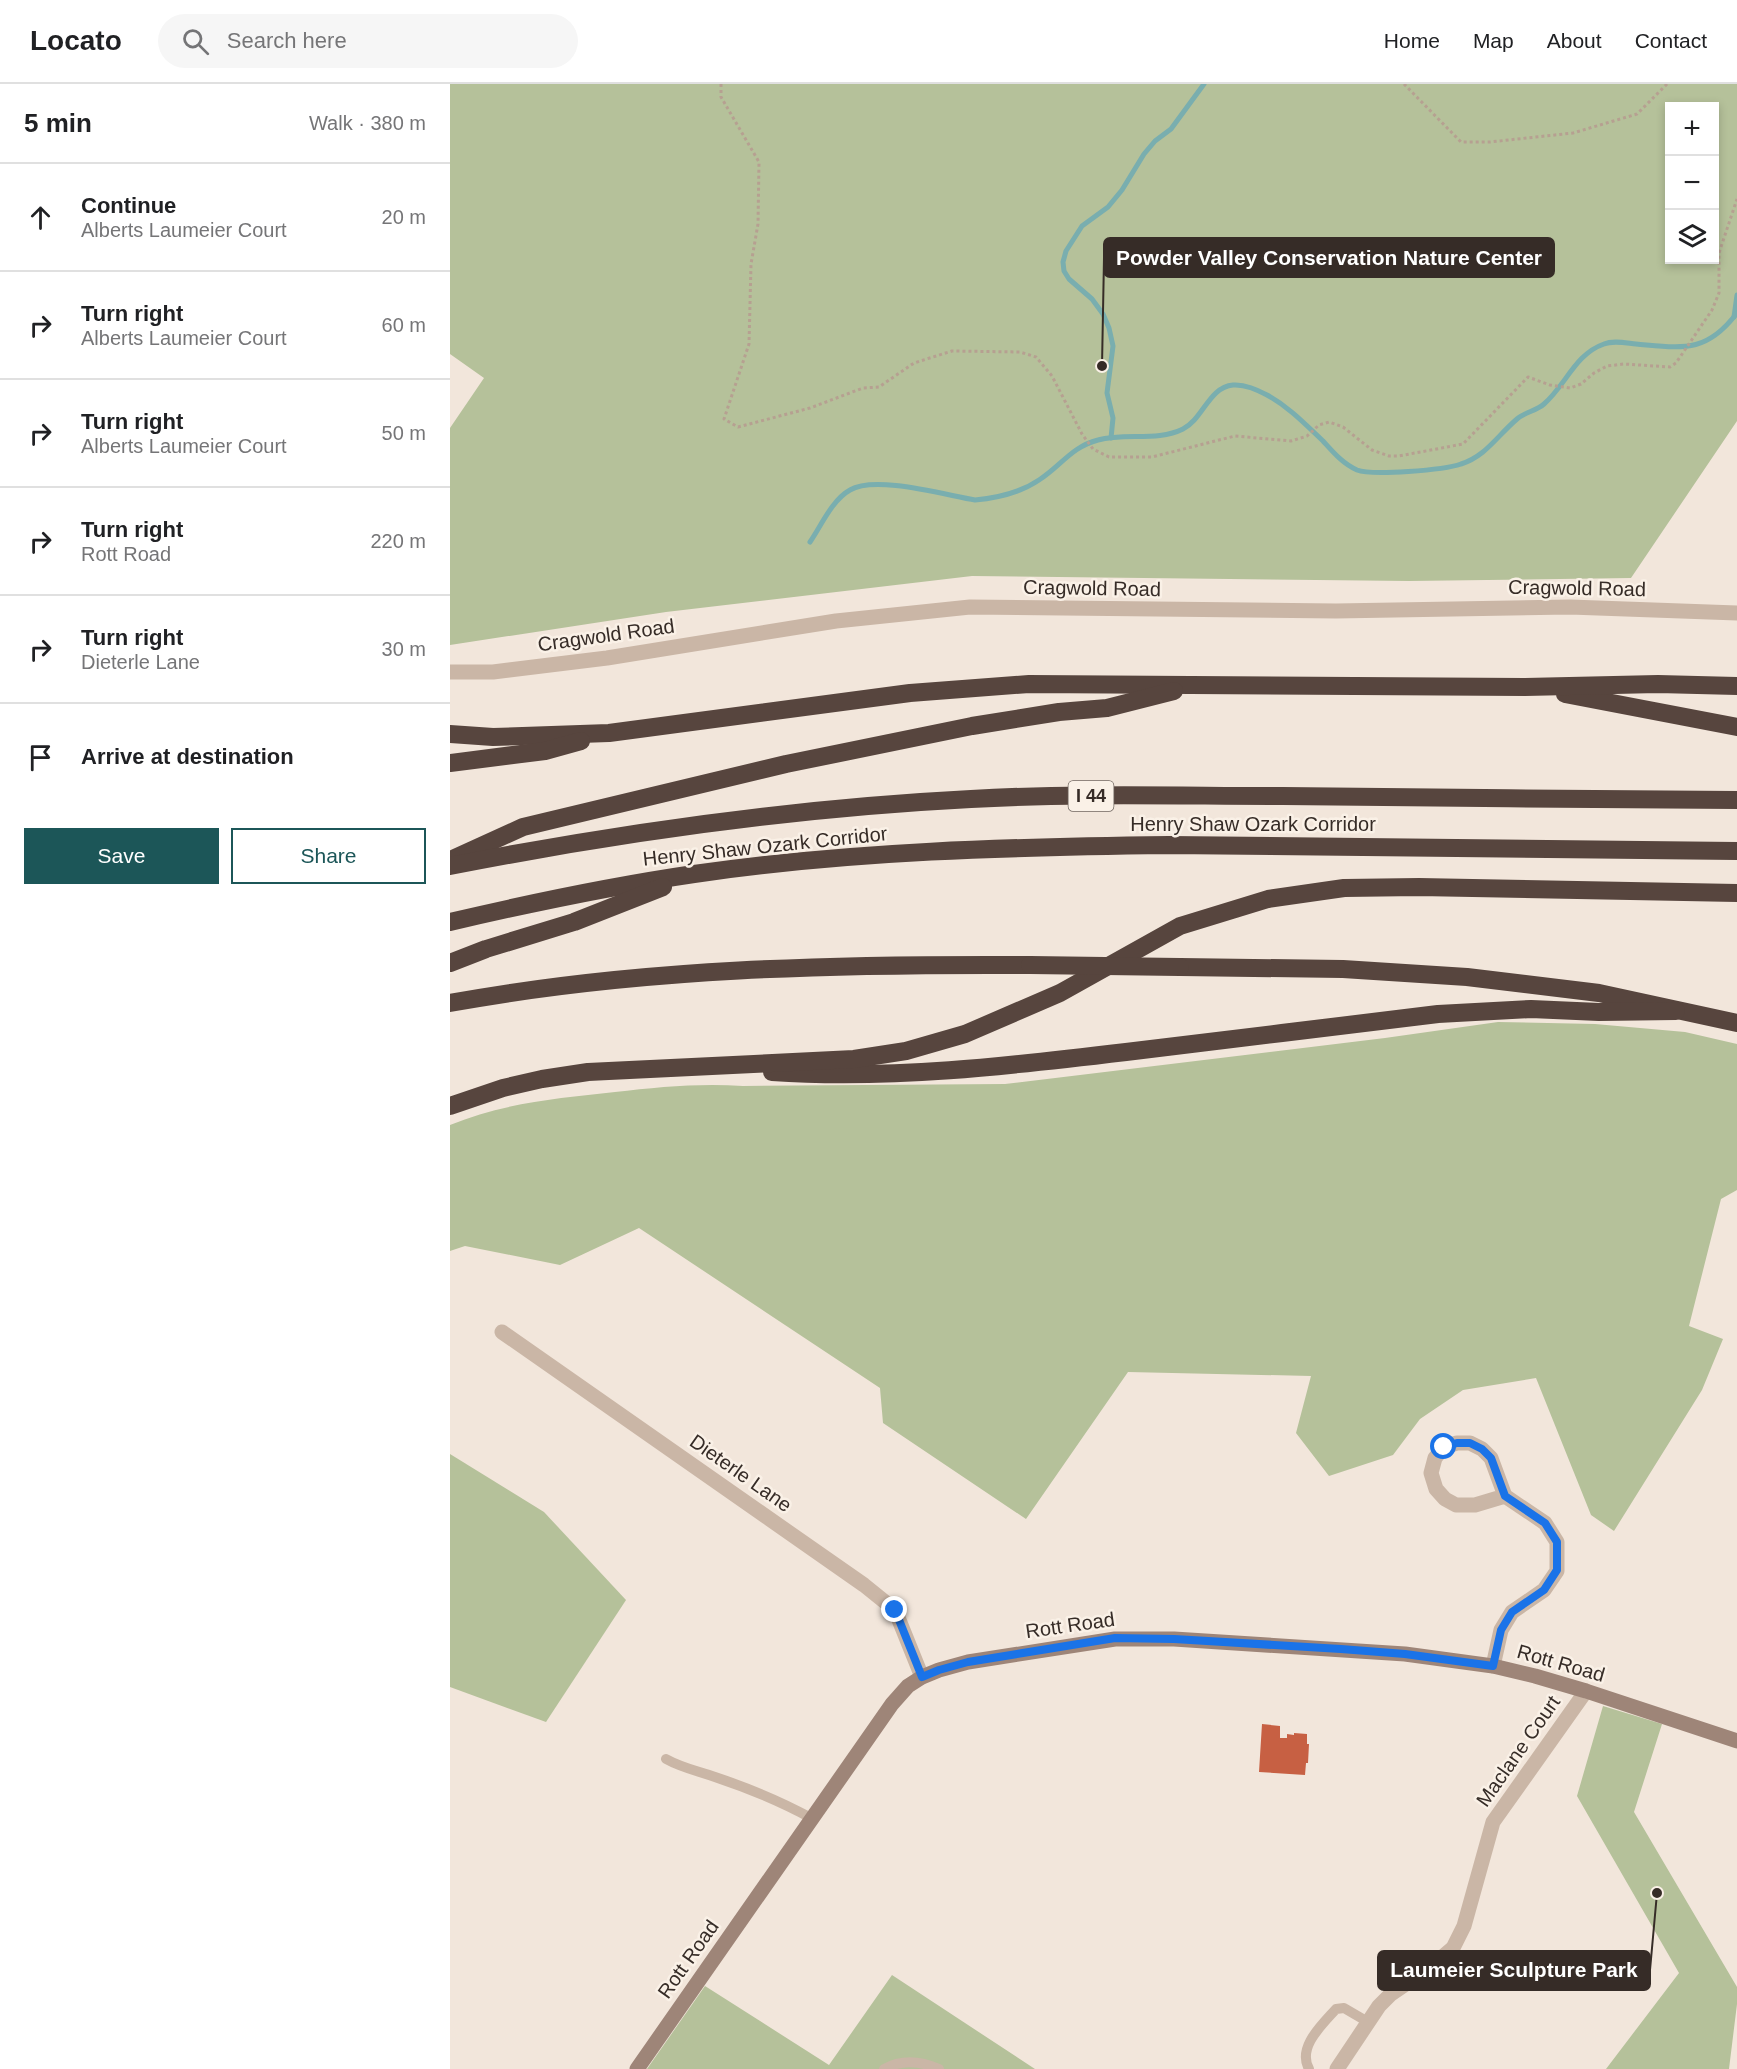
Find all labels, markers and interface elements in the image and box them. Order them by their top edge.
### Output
search box [158,14,578,68]
text: Locato [30,25,122,56]
icon: search [179,25,212,58]
text: Search here [227,28,347,53]
text: Home [1384,29,1440,52]
text: Map [1473,29,1514,52]
text: About [1547,29,1602,52]
text: Contact [1635,29,1707,52]
map controls [1665,102,1719,264]
button: + [1665,102,1719,156]
text: 5 min [24,108,92,138]
text: Walk · 380 m [309,112,426,134]
button: − [1665,156,1719,210]
text: Continue [81,193,176,218]
icon: ahead [24,201,57,234]
text: 20 m [382,206,426,228]
button: layers [1665,210,1719,264]
text: Alberts Laumeier Court [81,219,287,241]
callout: Powder Valley Conservation Nature Center [1104,238,1554,277]
text: Powder Valley Conservation Nature Center [1116,246,1542,269]
text: Turn right [81,301,183,326]
icon: right [24,309,57,342]
text: 60 m [382,314,426,336]
text: Alberts Laumeier Court [81,327,287,349]
text: Turn right [81,409,183,434]
icon: right [24,417,57,450]
text: 50 m [382,422,426,444]
text: Alberts Laumeier Court [81,435,287,457]
text: Turn right [81,517,183,542]
icon: right [24,525,57,558]
text: 220 m [370,530,426,552]
text: Rott Road [81,543,171,565]
street label: Cragwold Road [1023,576,1161,600]
street label: Cragwold Road [1508,576,1646,600]
street label: Cragwold Road [536,615,676,655]
text: Turn right [81,625,183,650]
icon: right [24,633,57,666]
text: 30 m [382,638,426,660]
text: Dieterle Lane [81,651,200,673]
icon: arrive [24,741,57,774]
text: Arrive at destination [81,744,294,769]
road number: I 44 [1068,781,1114,811]
street label: Henry Shaw Ozark Corridor [1130,813,1376,835]
street label: Henry Shaw Ozark Corridor [642,822,889,870]
button: Save [24,828,219,884]
button: Share [231,828,426,884]
street label: Dieterle Lane [686,1430,796,1516]
route start [1430,1433,1456,1459]
route end [881,1596,907,1622]
street label: Rott Road [1024,1608,1116,1642]
street label: Rott Road [1515,1640,1607,1686]
street label: Maclane Court [1472,1691,1565,1811]
street label: Rott Road [653,1916,723,2002]
callout: Laumeier Sculpture Park [1378,1951,1650,1990]
text: Laumeier Sculpture Park [1390,1958,1638,1981]

